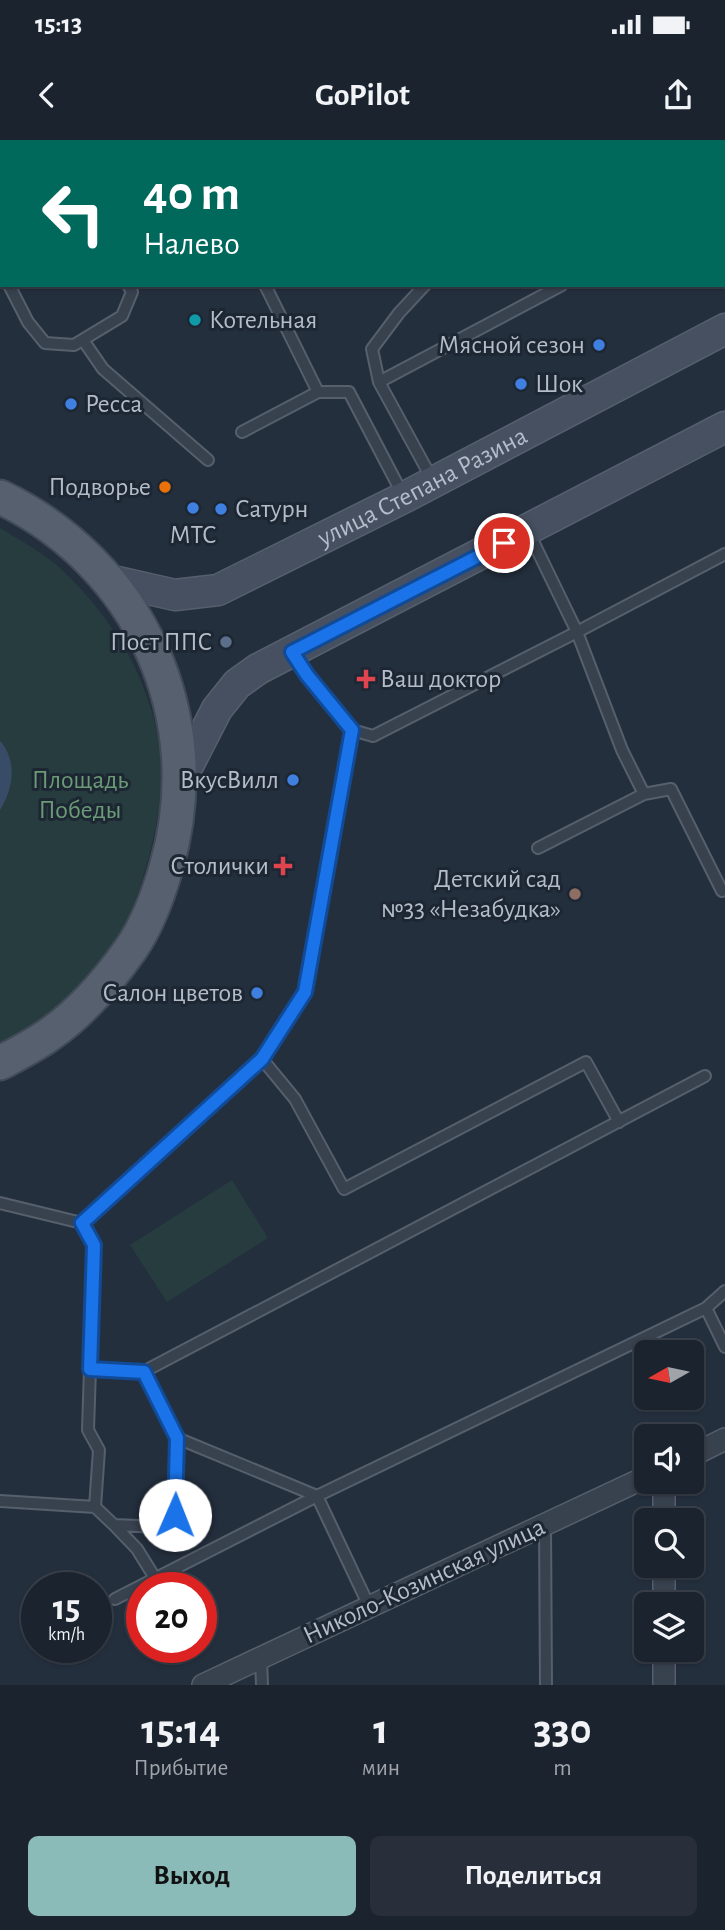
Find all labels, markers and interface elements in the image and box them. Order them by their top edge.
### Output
text: 15:13 [35,11,82,37]
icon: back [28,76,66,114]
icon: share [659,76,697,114]
text: GoPilot [315,79,410,111]
icon: left [28,168,119,259]
text: 40 m [143,170,240,219]
text: Налево [143,228,240,260]
place label: Котельная [209,307,317,333]
marker: Котельная [187,312,203,328]
place label: Мясной сезон [438,332,585,358]
marker: Мясной сезон [591,337,607,353]
place label: Шок [535,371,583,397]
marker: Шок [513,376,529,392]
place label: Ресса [85,391,143,417]
marker: Ресса [63,396,79,412]
street label: улица Степана Разина [313,422,531,552]
place label: Подворье [49,474,151,500]
marker: Подворье [157,479,173,495]
place label: Сатурн [235,496,308,522]
marker: МТС [185,500,201,516]
marker: Сатурн [213,501,229,517]
pin [474,513,534,573]
place label: МТС [169,522,217,548]
icon: arrive [485,524,523,562]
place label: Пост ППС [110,629,212,655]
marker: Пост ППС [218,634,234,650]
place label: Ваш доктор [380,666,501,692]
marker: Ваш доктор [358,671,374,687]
park label: Площадь Победы [32,767,128,823]
place label: ВкусВилл [180,767,279,793]
marker: ВкусВилл [285,772,301,788]
place label: Столички [170,853,269,879]
marker: Столички [275,858,291,874]
place label: Детский сад №33 «Незабудка» [381,866,561,922]
marker: Детский сад №33 «Незабудка» [567,886,583,902]
place label: Салон цветов [103,980,243,1006]
marker: Салон цветов [249,985,265,1001]
north arrow [634,1340,704,1410]
map controls [634,1340,704,1662]
button: sound [634,1424,704,1494]
position arrow [138,1478,212,1552]
button: search [634,1508,704,1578]
street label: Николо-Козинская улица [299,1513,549,1649]
speed limit sign: 20 [126,1572,217,1663]
text: 15 [53,1591,80,1626]
button: layers [634,1592,704,1662]
text: km/h [48,1626,85,1644]
text: 15:14 [141,1709,220,1751]
text: 1 [373,1709,388,1751]
text: 330 [533,1709,592,1751]
text: Прибытие [133,1757,228,1780]
text: мин [362,1757,400,1780]
text: m [553,1757,572,1780]
button: Выход [28,1836,356,1916]
button: Поделиться [370,1836,697,1916]

